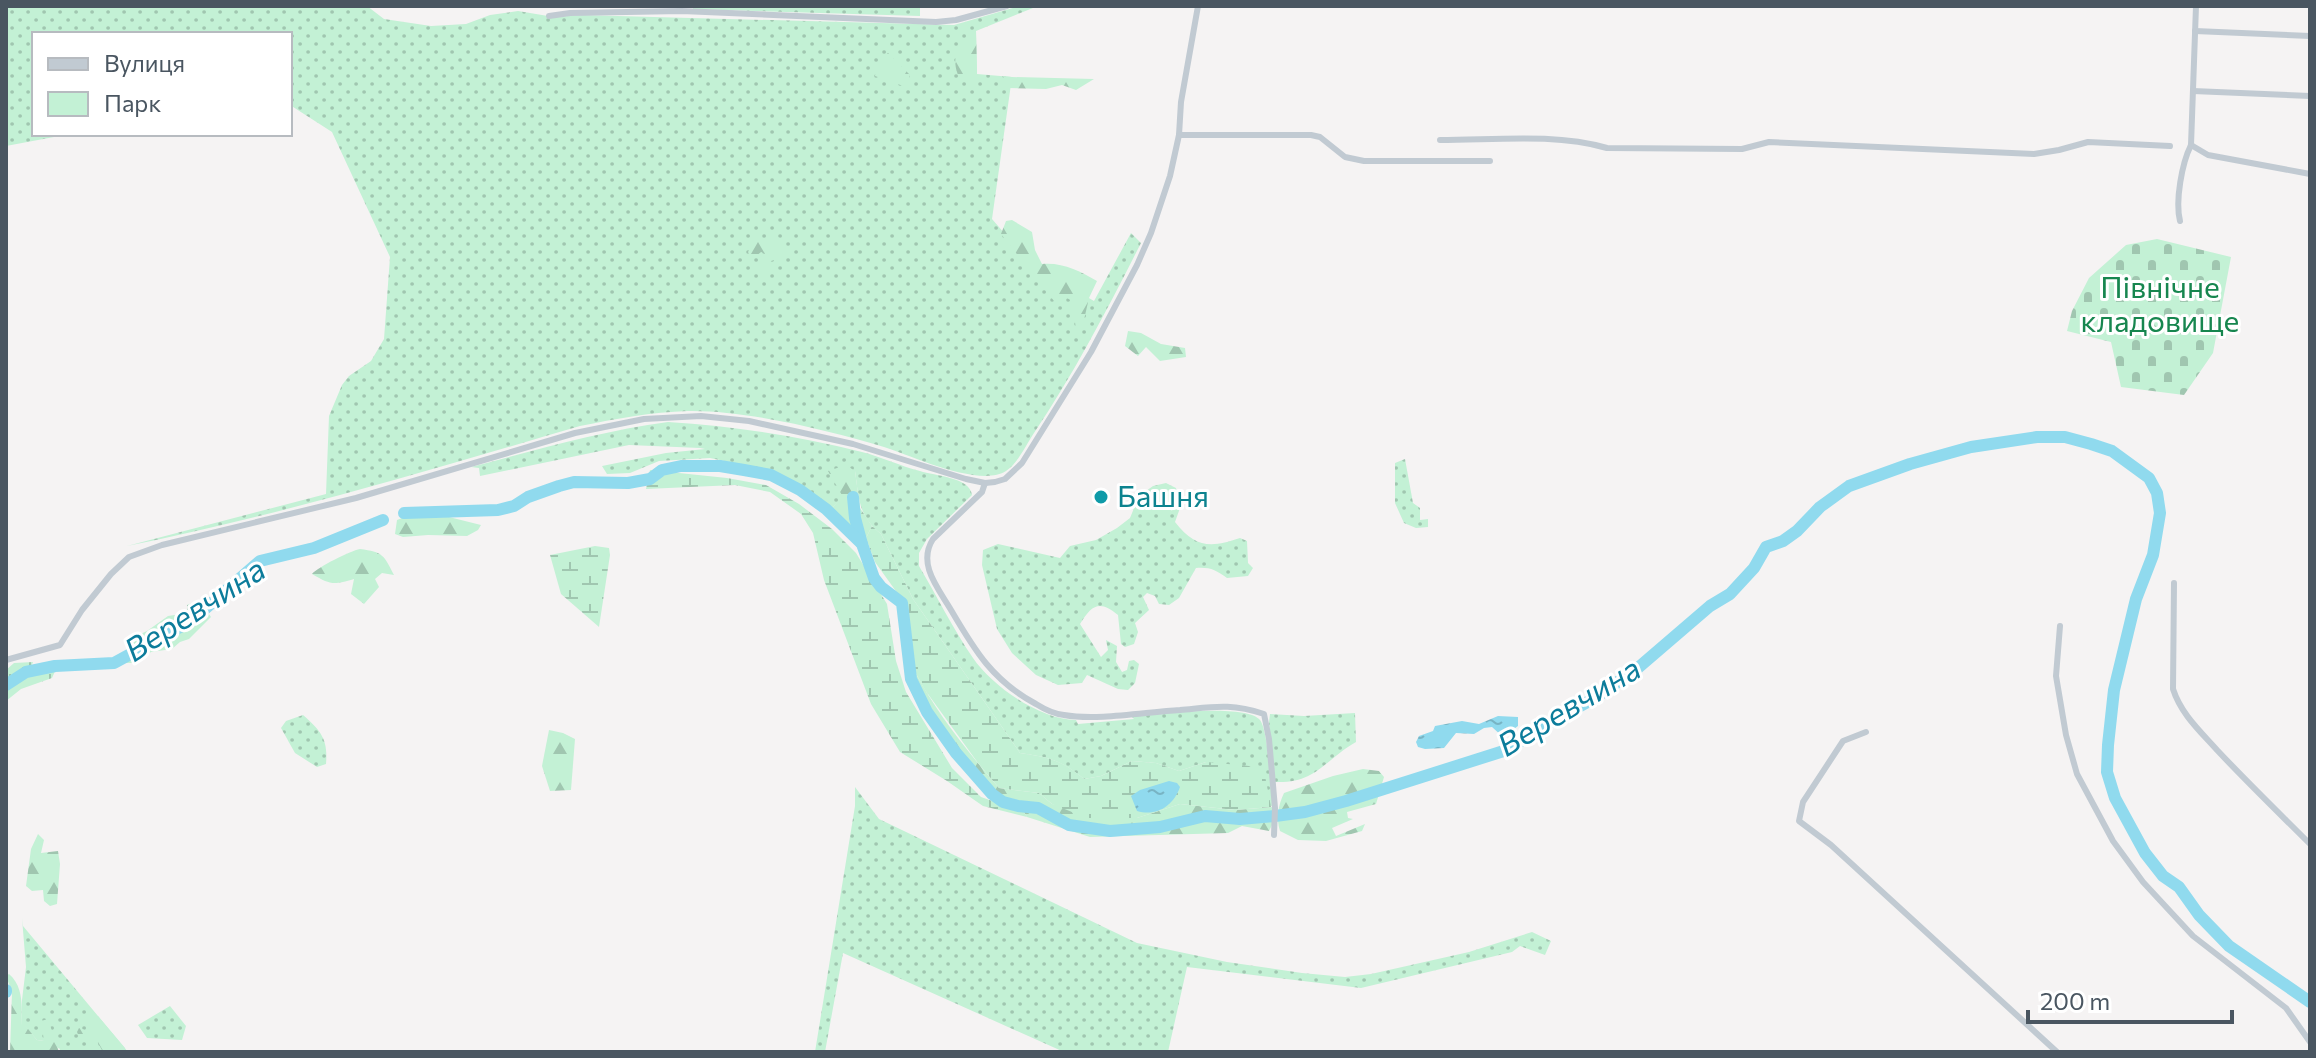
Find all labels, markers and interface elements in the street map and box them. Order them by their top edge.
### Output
legend [32,32,292,136]
text: Вулиця [104,48,185,77]
text: Парк [104,88,161,117]
park label: Північне кладовище [2081,267,2239,338]
place label: Башня [1117,476,1209,513]
marker: Башня [1092,488,1110,506]
water label: Веревчина [116,548,272,669]
water label: Веревчина [1489,647,1647,764]
scale bar [2028,974,2232,1024]
text: 200 m [2040,986,2110,1015]

